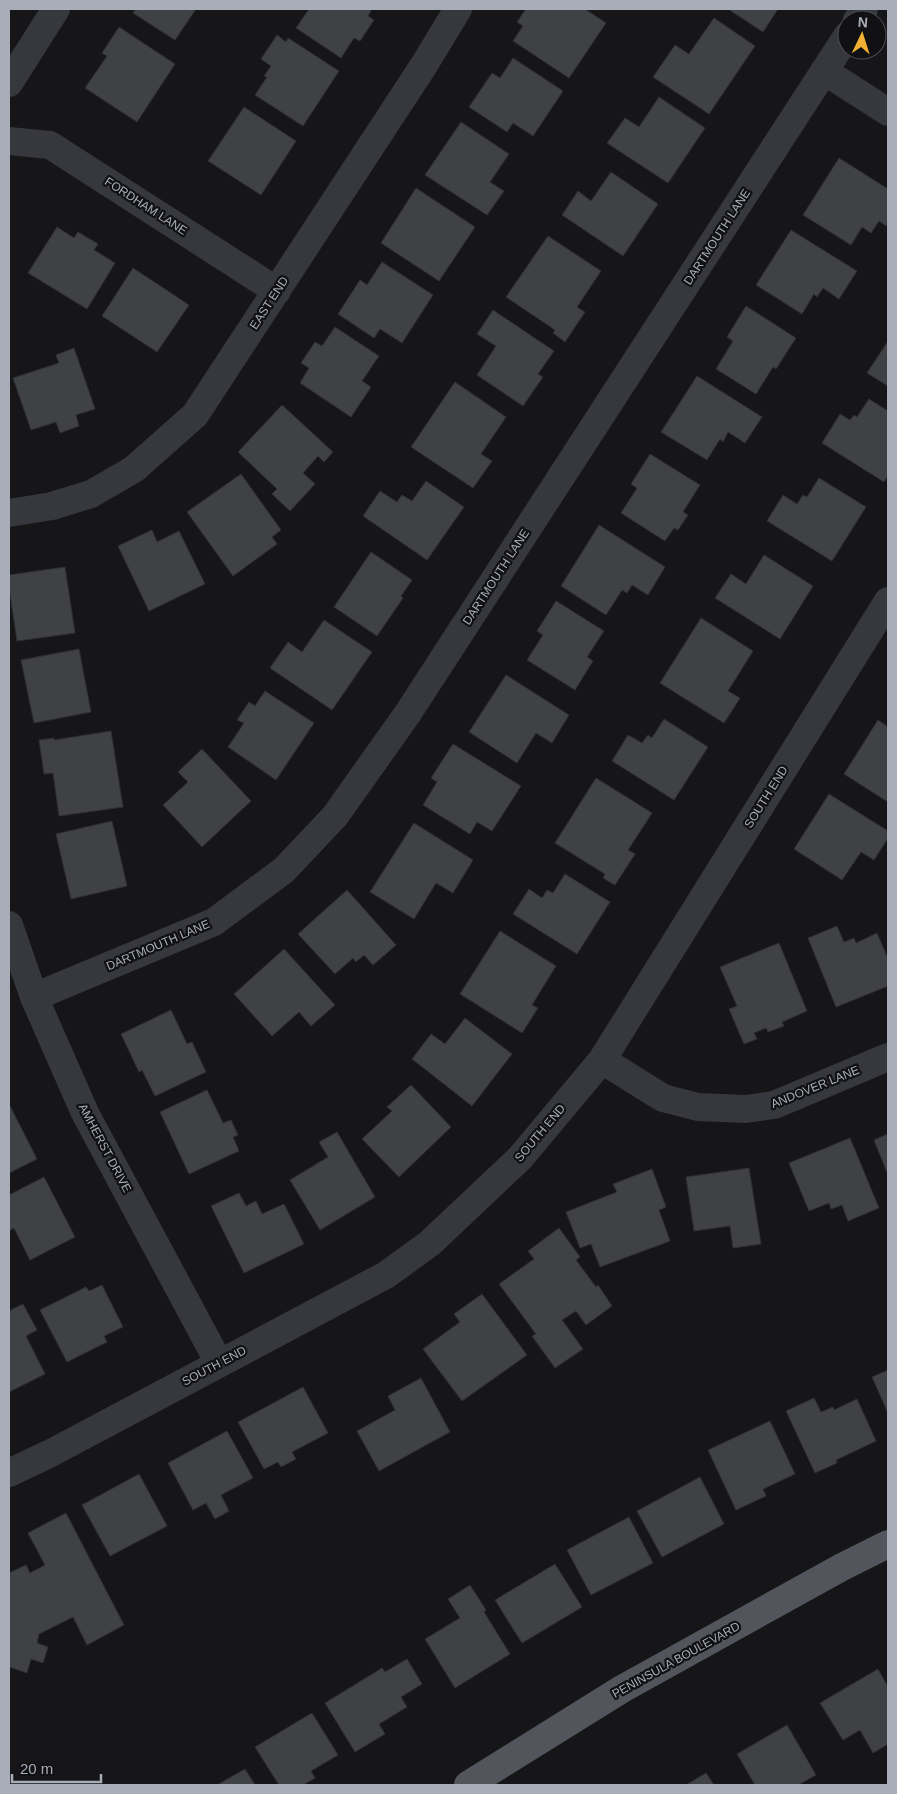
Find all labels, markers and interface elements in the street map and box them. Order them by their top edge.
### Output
north arrow [837,10,887,60]
text: N [857,14,869,30]
street label: FORDHAM LANE [102,174,190,238]
street label: DARTMOUTH LANE [681,187,753,287]
street label: EAST END [247,274,291,332]
street label: DARTMOUTH LANE [460,527,532,627]
street label: SOUTH END [741,763,791,831]
street label: DARTMOUTH LANE [104,917,212,973]
street label: ANDOVER LANE [769,1063,861,1111]
street label: AMHERST DRIVE [76,1101,134,1195]
street label: SOUTH END [512,1101,568,1165]
street label: SOUTH END [180,1343,249,1389]
street label: PENINSULA BOULEVARD [610,1619,743,1701]
scale bar [12,1752,101,1784]
text: 20 m [20,1760,53,1777]

